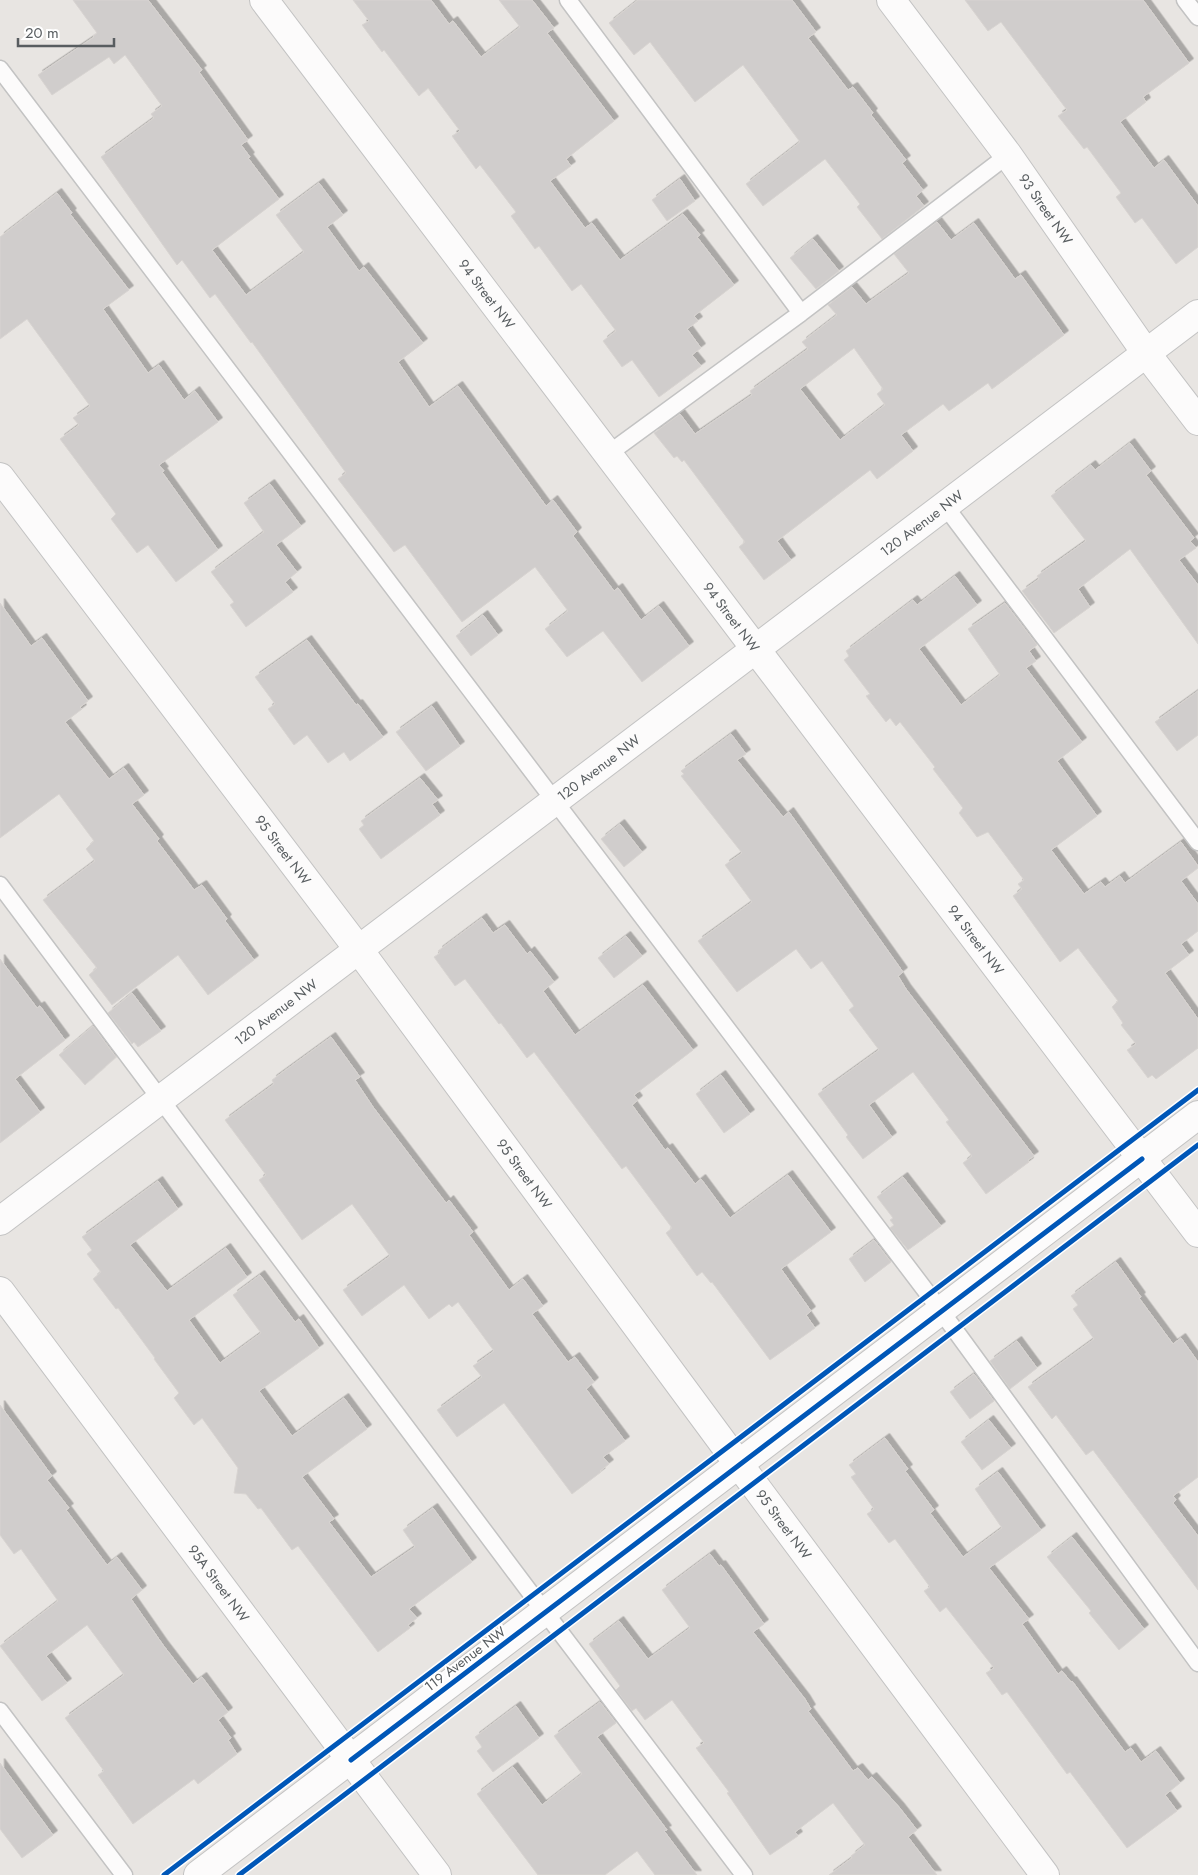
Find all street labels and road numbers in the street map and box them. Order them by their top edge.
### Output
street label: 93 Street NW [1014,169,1077,249]
street label: 94 Street NW [454,255,520,333]
street label: 120 Avenue NW [876,485,967,561]
street label: 94 Street NW [698,578,764,656]
street label: 120 Avenue NW [553,730,645,806]
street label: 95 Street NW [250,811,316,889]
street label: 94 Street NW [943,901,1009,979]
street label: 120 Avenue NW [230,974,322,1050]
street label: 95 Street NW [492,1135,557,1213]
street label: 95 Street NW [751,1485,816,1563]
street label: 95A Street NW [183,1540,254,1626]
street label: 119 Avenue NW [420,1622,510,1696]

